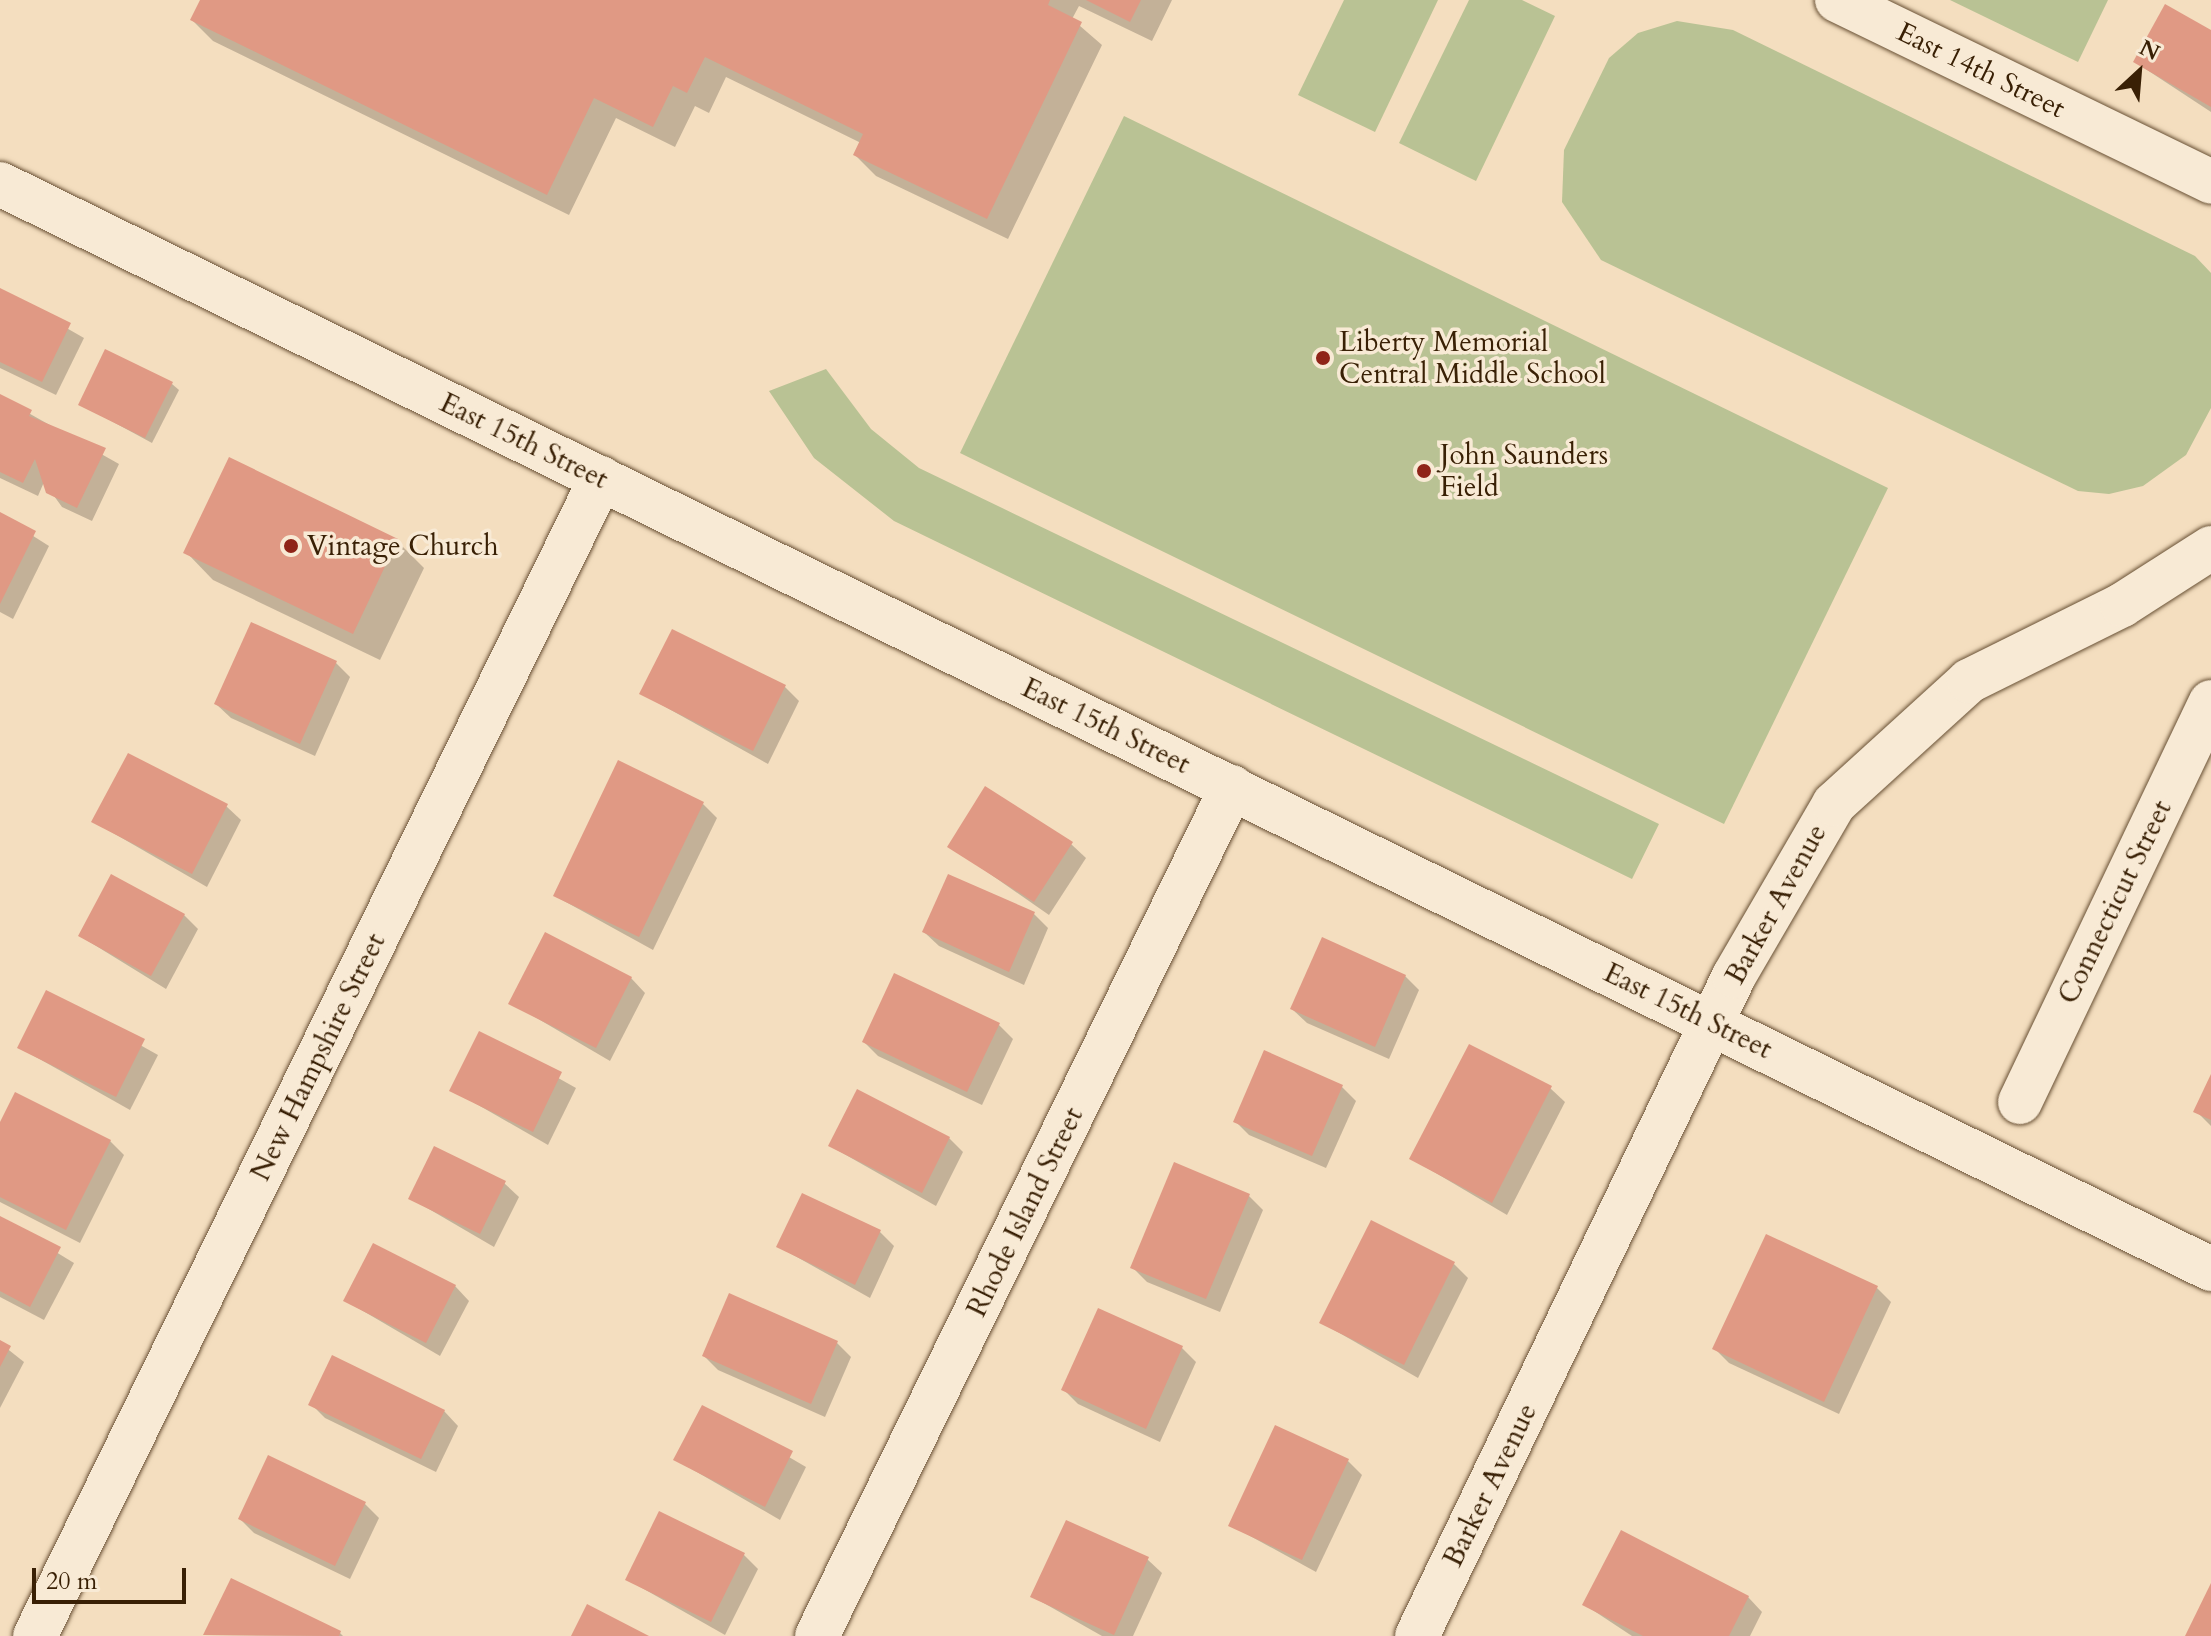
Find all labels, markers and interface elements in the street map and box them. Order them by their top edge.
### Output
street label: East 14th Street [1891,15,2071,125]
north arrow [2099,32,2179,112]
text: N [2134,33,2165,68]
place label: Liberty Memorial Central Middle School [1339,325,1606,391]
marker: Liberty Memorial Central Middle School [1314,349,1332,367]
street label: East 15th Street [434,386,614,496]
place label: John Saunders Field [1440,438,1608,504]
marker: John Saunders Field [1415,462,1433,480]
place label: Vintage Church [307,529,499,563]
marker: Vintage Church [282,537,300,555]
street label: East 15th Street [1016,671,1196,781]
street label: Connecticut Street [2051,795,2179,1009]
street label: Barker Avenue [1718,818,1834,990]
street label: New Hampshire Street [243,928,393,1186]
street label: East 15th Street [1598,956,1778,1066]
street label: Rhode Island Street [960,1102,1090,1322]
street label: Barker Avenue [1436,1398,1544,1572]
scale bar [36,1552,190,1602]
text: 20 m [46,1565,97,1598]

